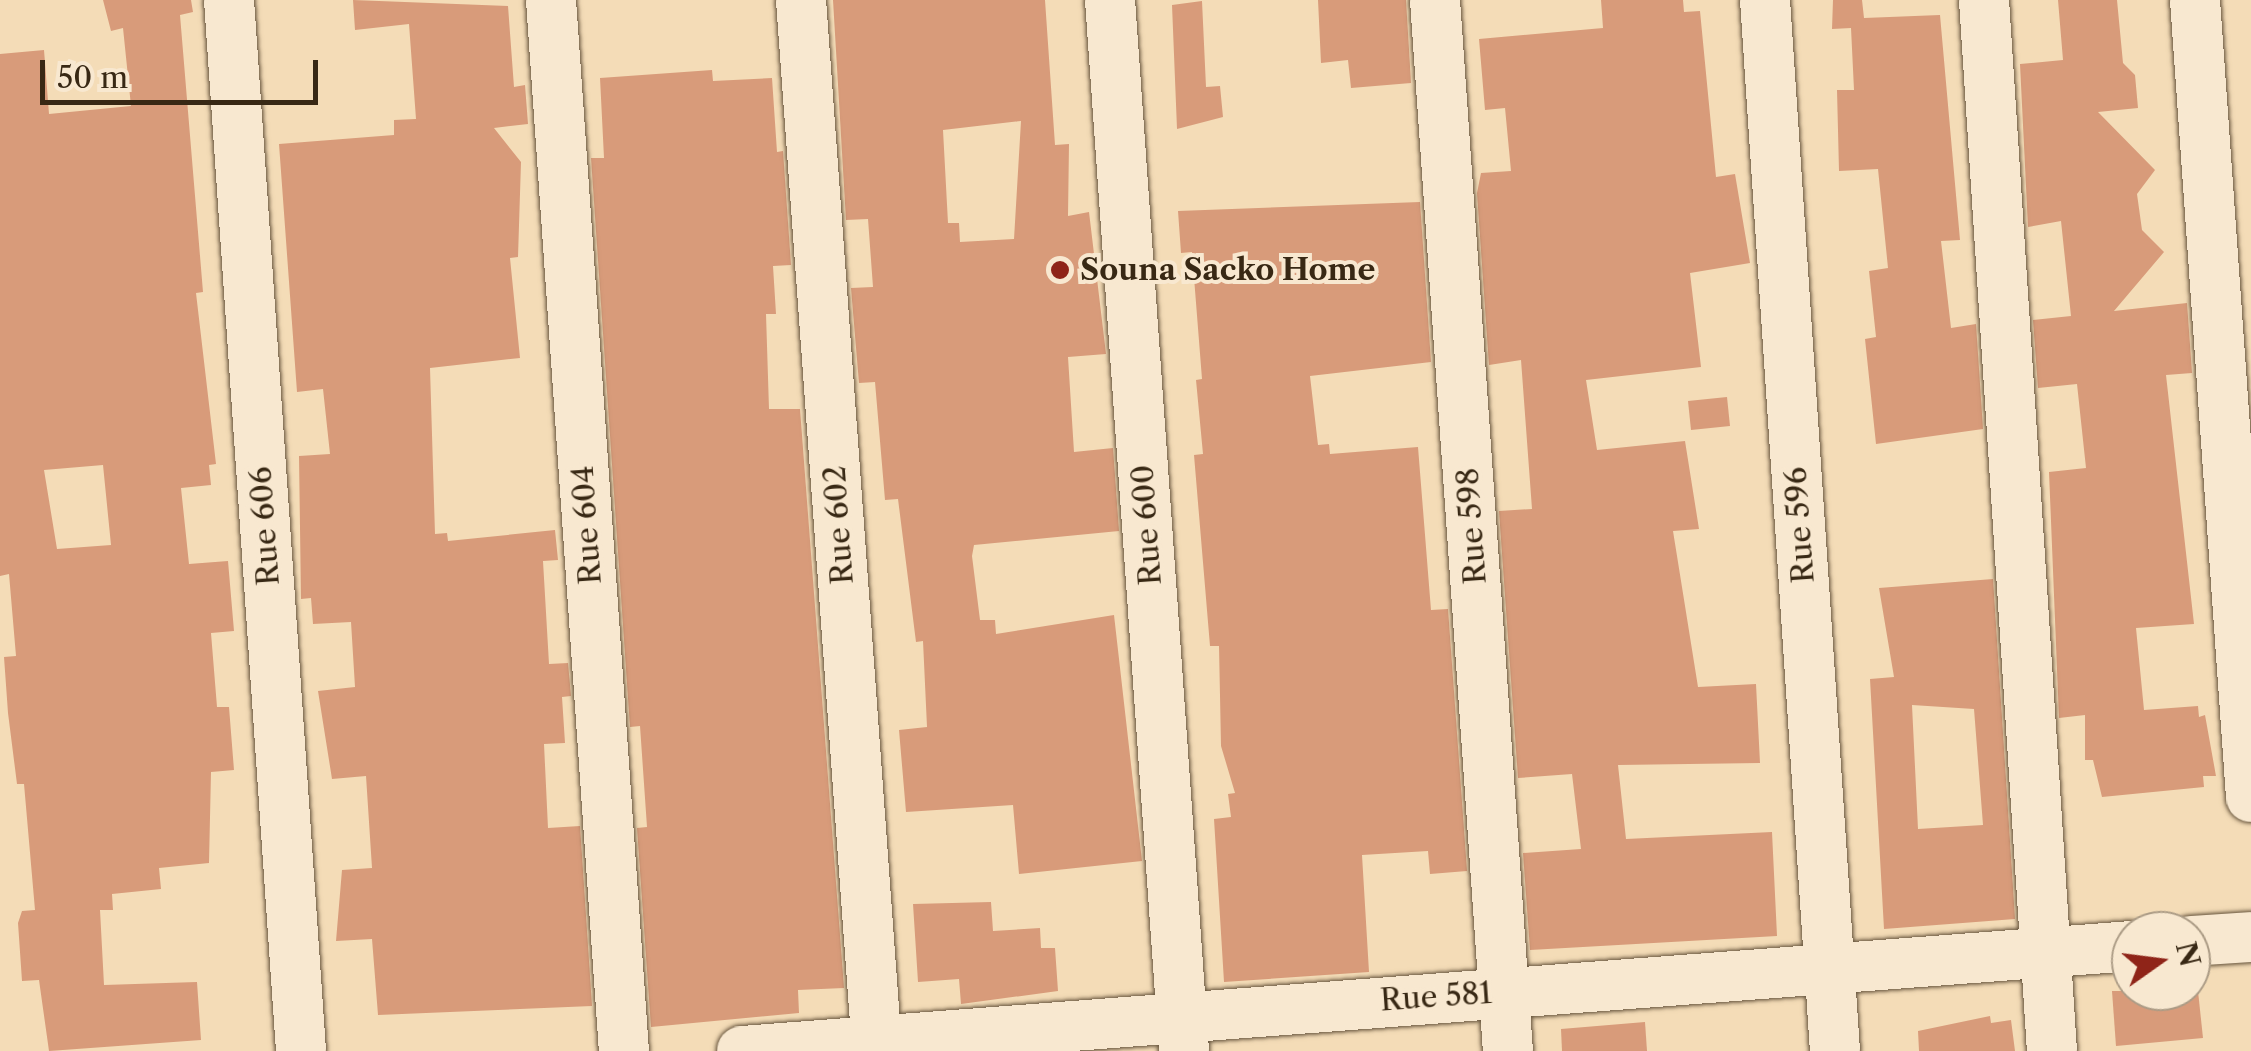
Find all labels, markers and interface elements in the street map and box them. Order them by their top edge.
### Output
scale bar [45,40,322,102]
text: 50 m [57,59,128,96]
place label: Souna Sacko Home [1080,252,1376,288]
marker: Souna Sacko Home [1049,259,1071,281]
street label: Rue 600 [1125,463,1169,587]
street label: Rue 604 [565,464,609,586]
street label: Rue 602 [817,464,861,586]
street label: Rue 606 [243,465,287,587]
street label: Rue 598 [1450,466,1494,586]
street label: Rue 596 [1778,466,1822,584]
north arrow [2111,911,2211,1011]
text: N [2169,938,2208,970]
street label: Rue 581 [1379,975,1493,1019]

